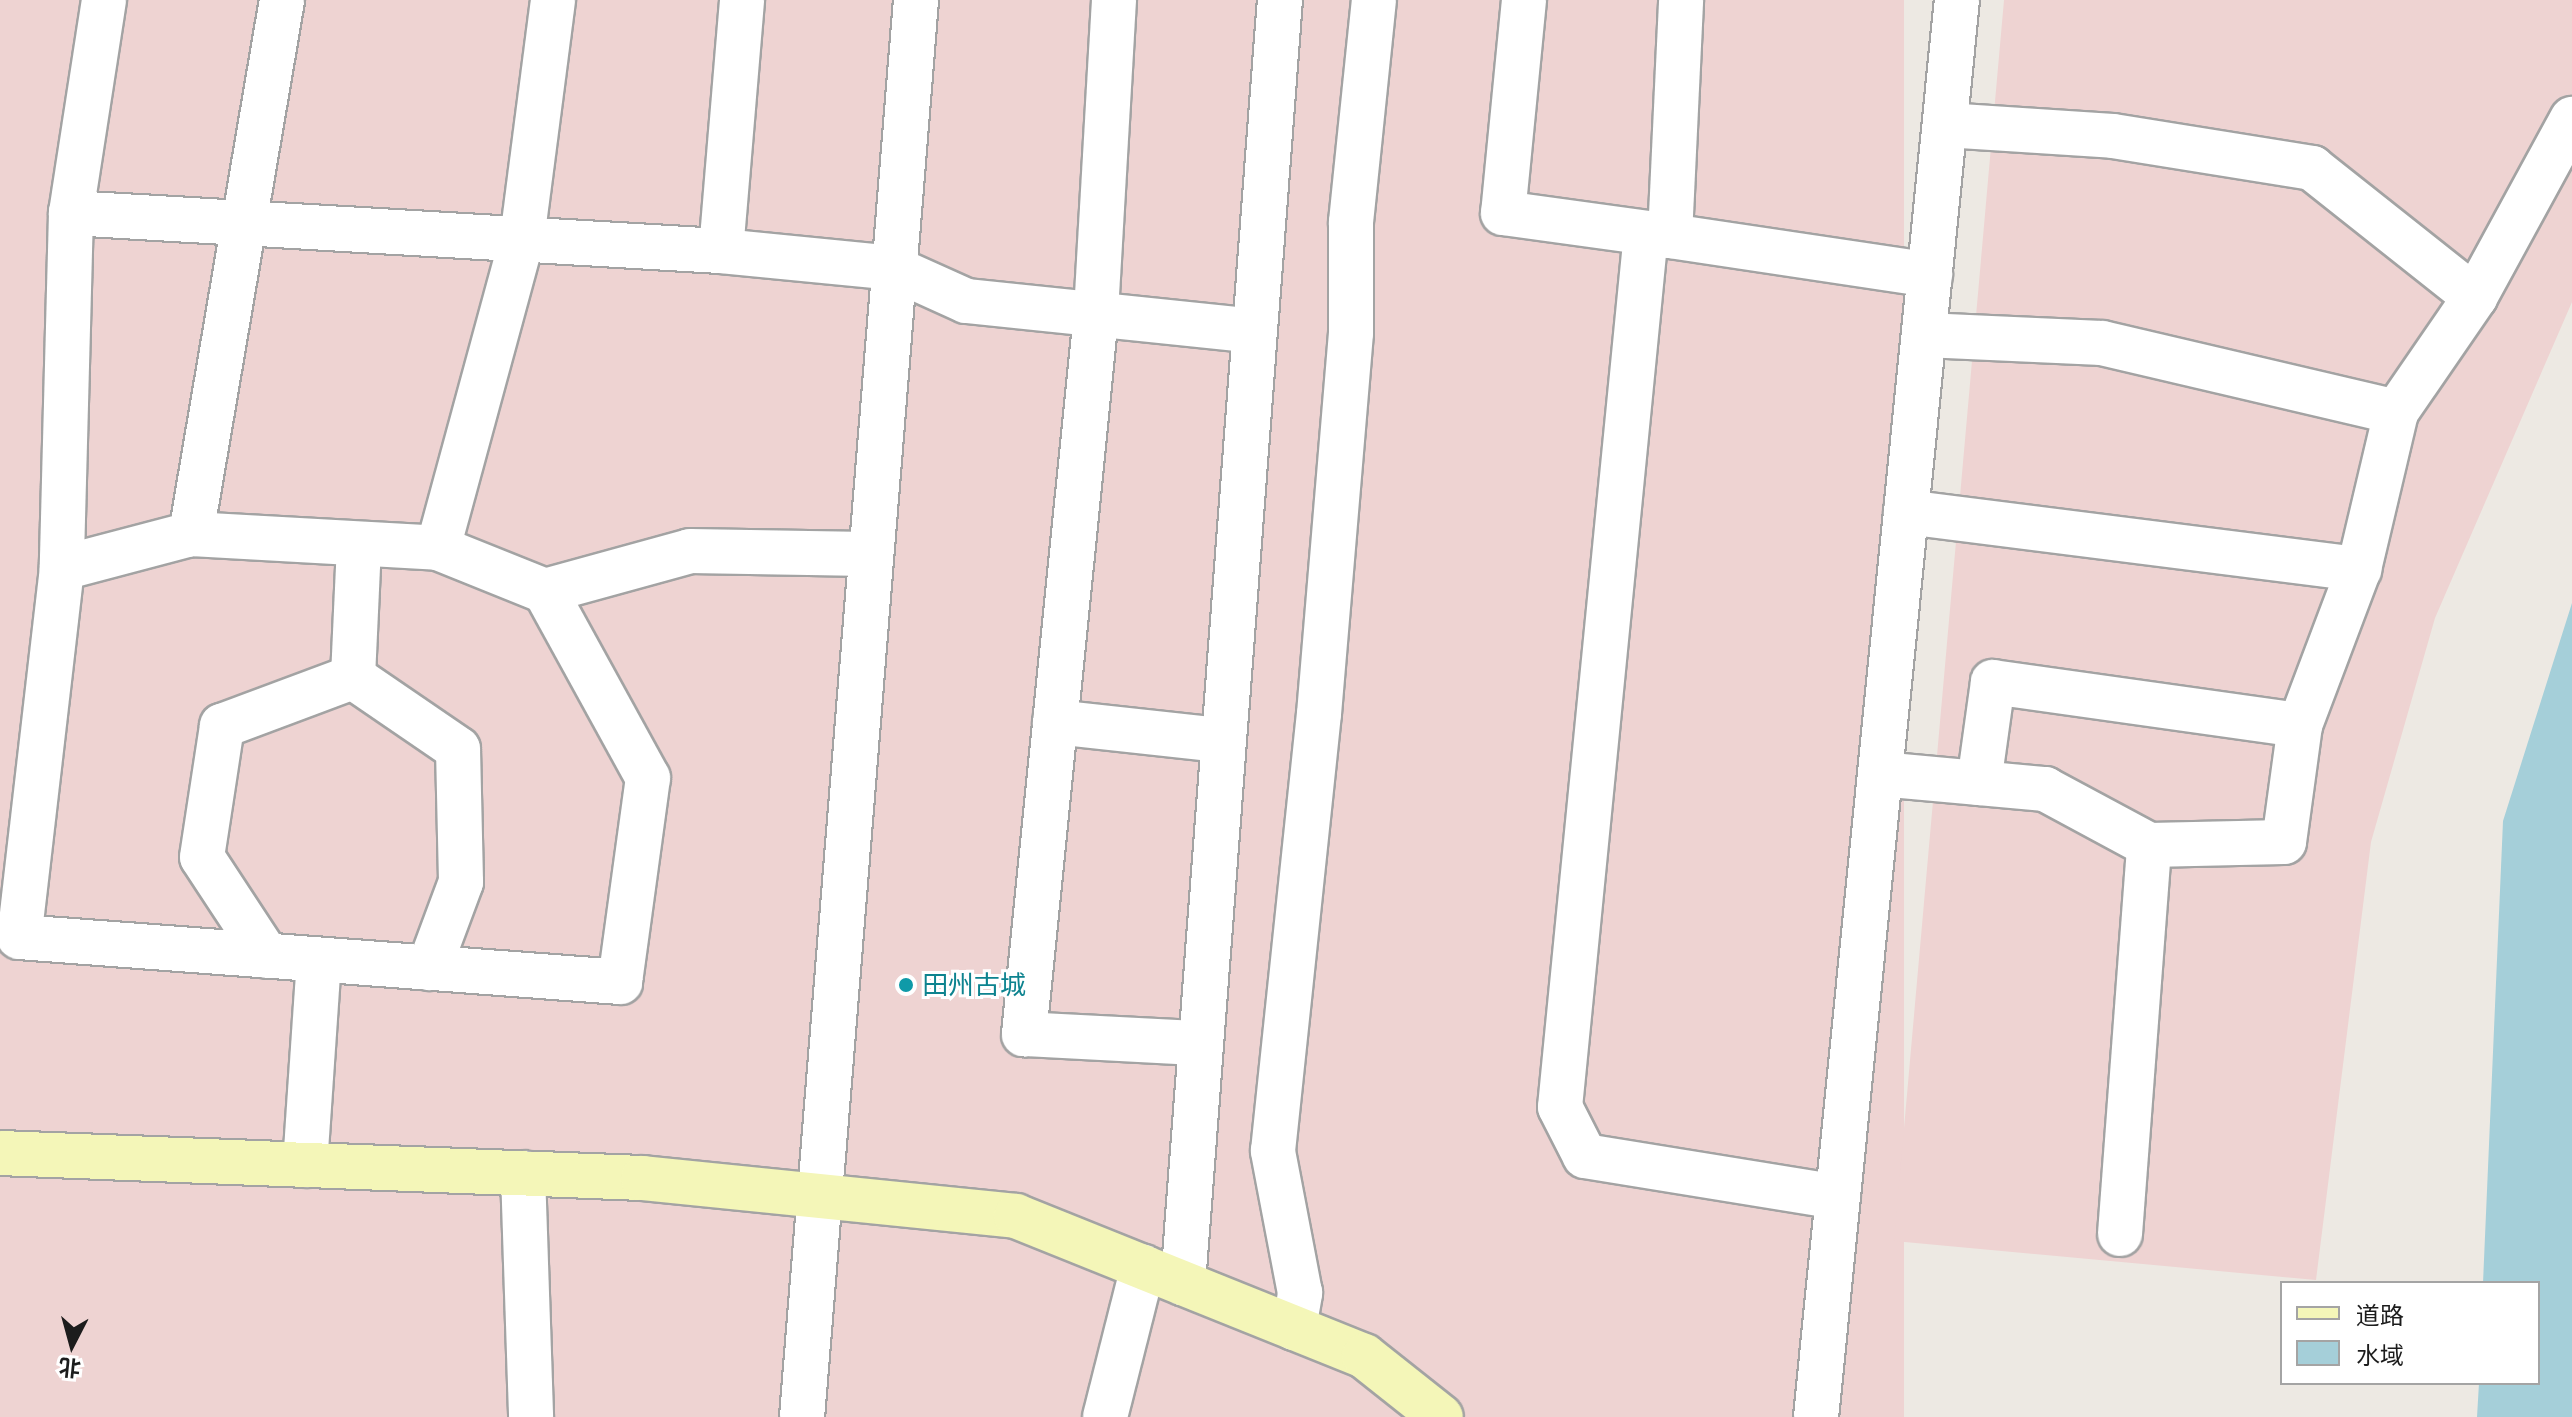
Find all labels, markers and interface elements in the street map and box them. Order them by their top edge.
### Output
place label: 田州古城 [922,969,1026,1001]
marker: 田州古城 [897,976,915,994]
legend [2280,1281,2540,1385]
text: 道路 [2356,1298,2404,1331]
north arrow [32,1305,112,1385]
text: 水域 [2356,1338,2404,1371]
text: 北 [57,1353,82,1385]

